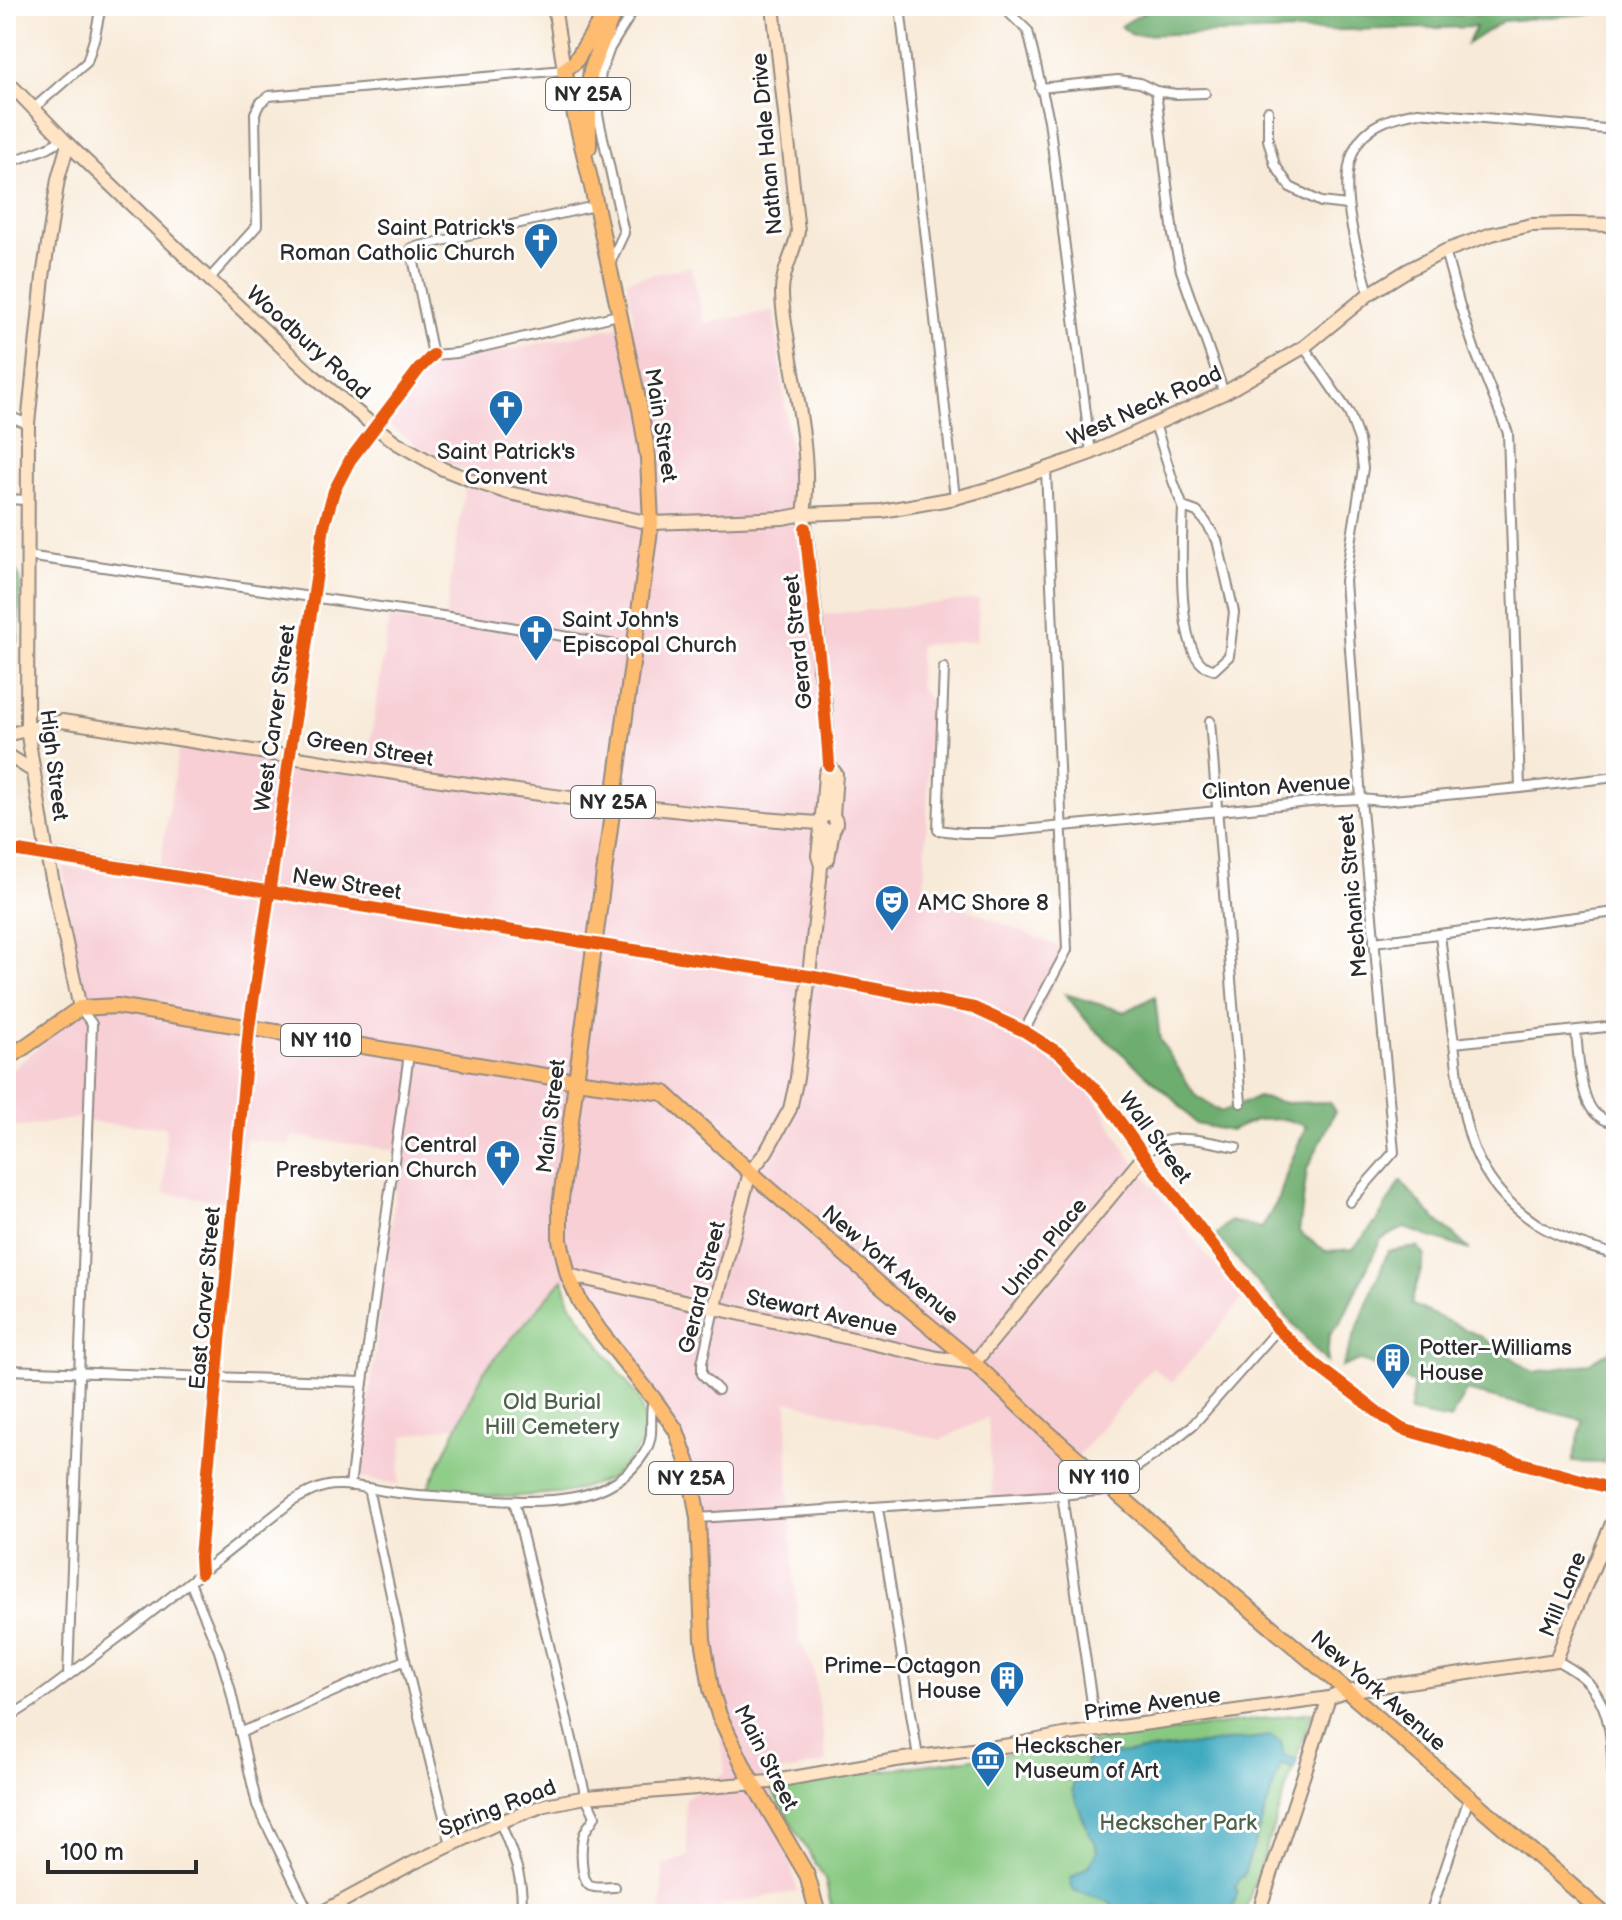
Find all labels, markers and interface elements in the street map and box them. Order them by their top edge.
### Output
street label: Nathan Hale Drive [746,52,789,236]
road number: NY 25A [546,78,630,110]
place label: Saint Patrick's Roman Catholic Church [279,215,515,267]
church icon: Saint Patrick's Roman Catholic Church [522,221,560,271]
street label: Woodbury Road [240,280,376,406]
street label: West Neck Road [1063,360,1226,453]
street label: Main Street [638,366,683,484]
church icon: Saint Patrick's Convent [487,388,525,438]
place label: Saint Patrick's Convent [437,439,575,491]
street label: Gerard Street [778,573,819,711]
place label: Saint John's Episcopal Church [562,607,737,659]
church icon: Saint John's Episcopal Church [517,613,555,663]
street label: West Carver Street [249,623,302,814]
street label: High Street [33,708,74,823]
street label: Green Street [304,726,436,773]
street label: Clinton Avenue [1201,769,1351,806]
road number: NY 25A [571,786,655,818]
street label: Mechanic Street [1333,813,1374,979]
street label: New Street [290,863,404,906]
theatre icon: AMC Shore 8 [873,883,911,933]
place label: AMC Shore 8 [918,890,1049,917]
road number: NY 110 [281,1024,361,1056]
street label: Main Street [531,1057,572,1175]
street label: Wall Street [1112,1087,1197,1189]
place label: Central Presbyterian Church [275,1132,477,1184]
church icon: Central Presbyterian Church [484,1138,522,1188]
street label: Union Place [997,1193,1094,1303]
street label: New York Avenue [816,1200,964,1330]
street label: East Carver Street [184,1205,227,1391]
street label: Gerard Street [673,1218,732,1356]
street label: Stewart Avenue [743,1284,900,1343]
place label: Potter–Williams House [1419,1335,1572,1387]
building icon: Potter–Williams House [1374,1341,1412,1391]
park label: Old Burial Hill Cemetery [484,1389,620,1441]
road number: NY 110 [1059,1461,1139,1493]
road number: NY 25A [649,1462,733,1494]
street label: Mill Lane [1534,1548,1593,1641]
street label: New York Avenue [1305,1625,1451,1757]
place label: Prime–Octagon House [824,1653,981,1705]
building icon: Prime–Octagon House [988,1659,1026,1709]
street label: Prime Avenue [1082,1682,1222,1727]
street label: Main Street [728,1700,804,1815]
place label: Heckscher Museum of Art [1014,1733,1159,1785]
museum icon: Heckscher Museum of Art [969,1739,1007,1789]
street label: Spring Road [435,1774,560,1843]
park label: Heckscher Park [1099,1810,1257,1837]
scale bar [48,1824,196,1874]
text: 100 m [60,1838,124,1867]

